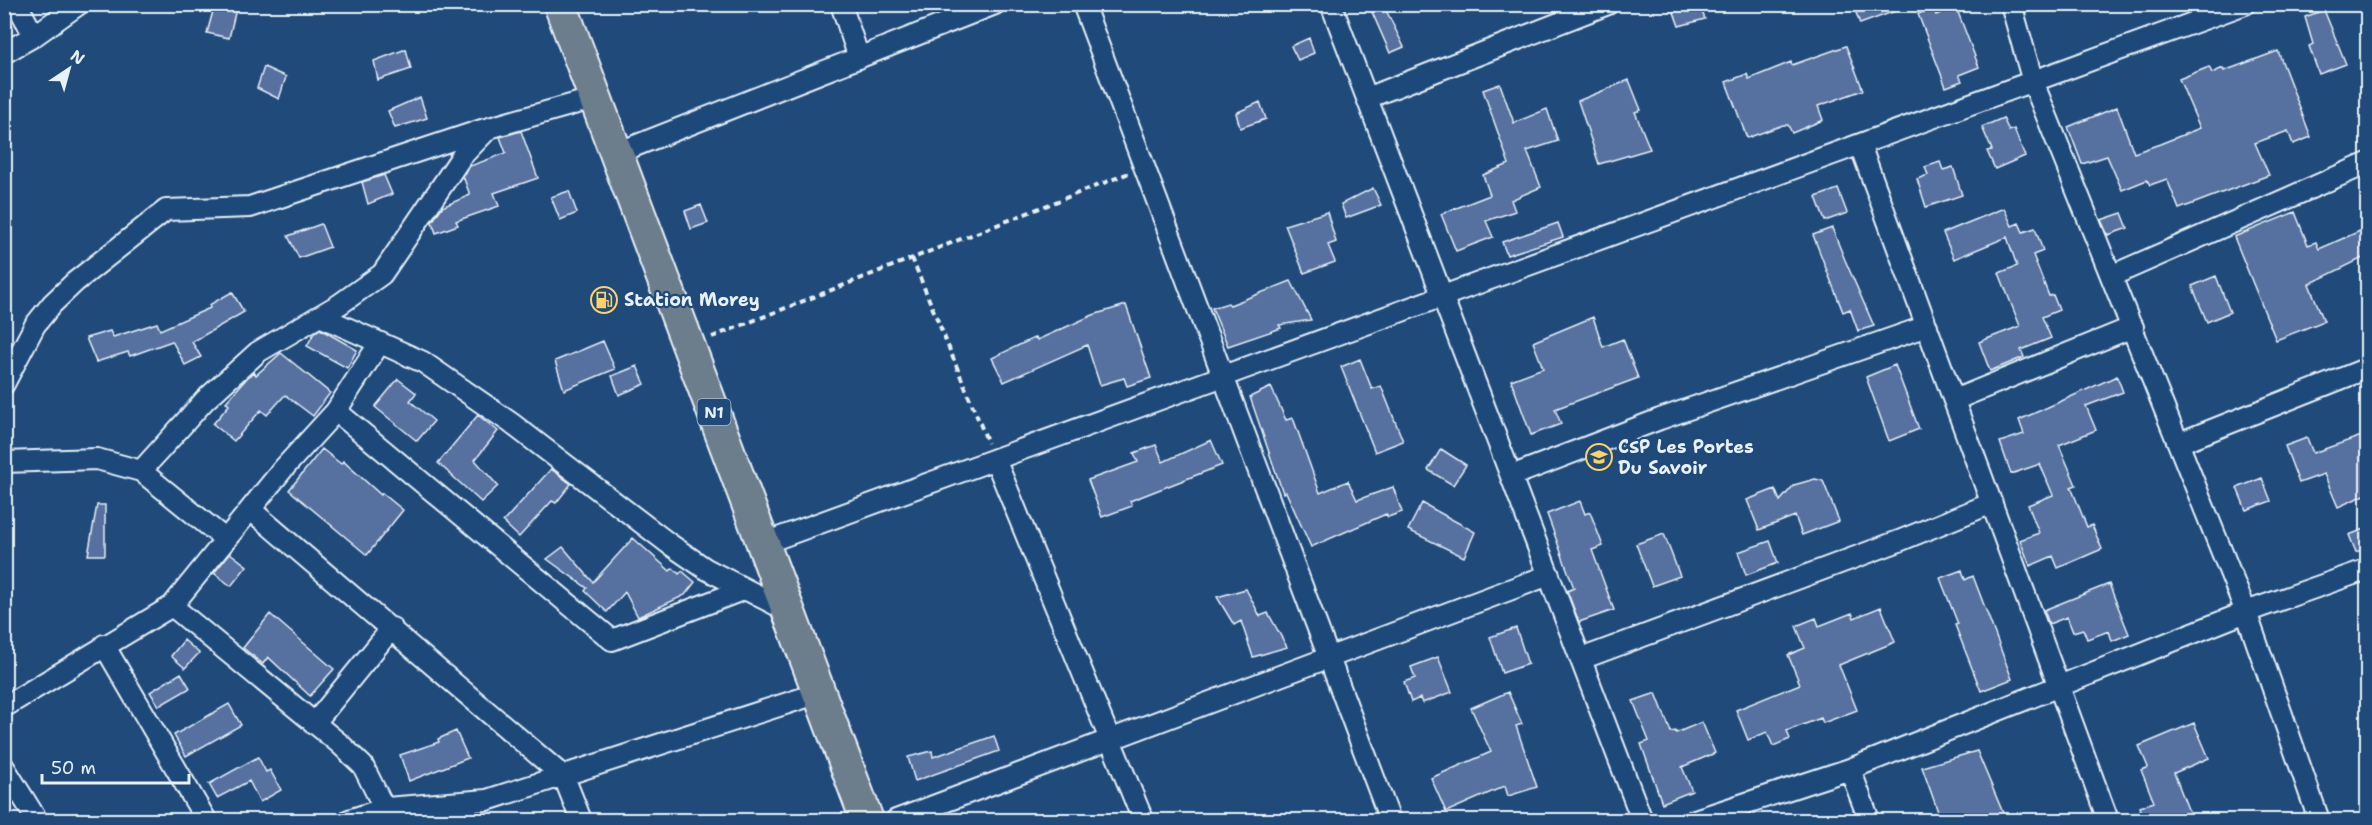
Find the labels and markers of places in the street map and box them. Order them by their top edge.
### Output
fuel station icon: Station Morey [589,285,619,315]
place label: Station Morey [624,288,760,312]
place label: CSP Les Portes Du Savoir [1618,435,1754,480]
school or university icon: CSP Les Portes Du Savoir [1584,442,1614,472]

